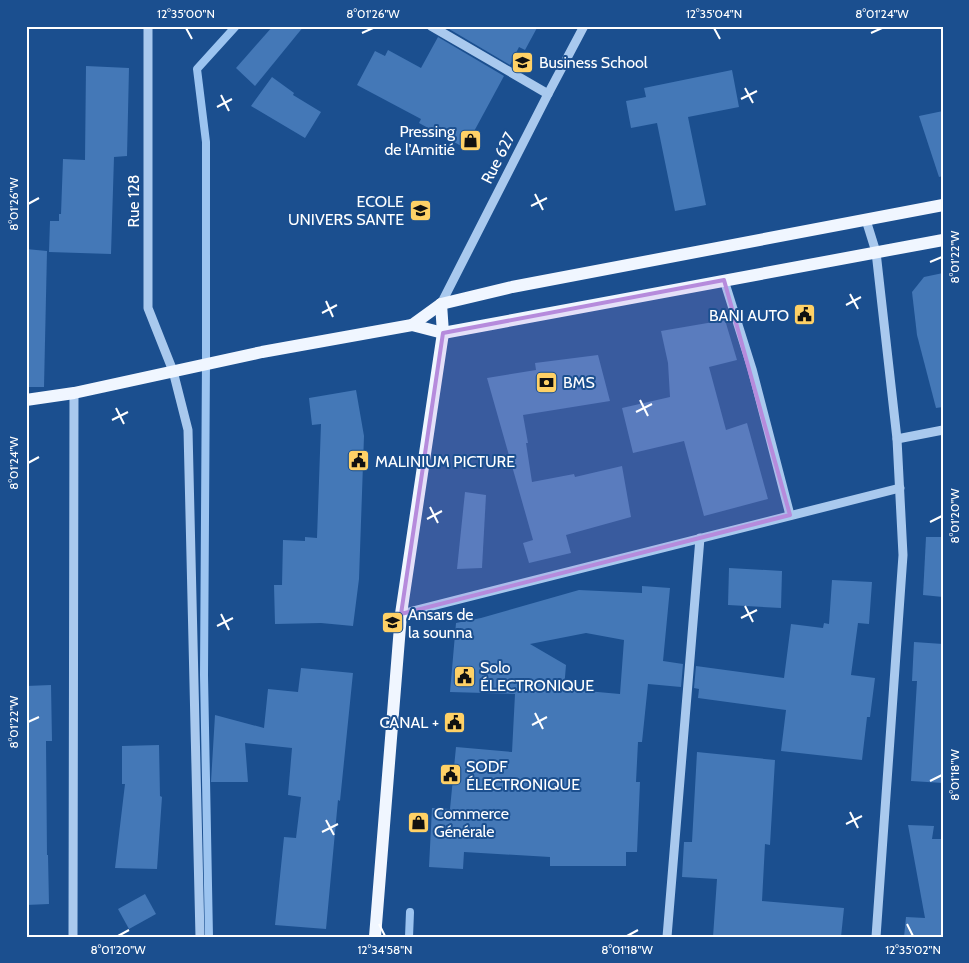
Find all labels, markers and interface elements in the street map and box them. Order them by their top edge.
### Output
text: 12°35'00"N [157,6,215,21]
text: 8°01'26"W [346,6,400,21]
text: 12°35'04"N [686,6,742,21]
text: 8°01'24"W [855,6,909,21]
school or university icon: Business School [511,50,535,74]
place label: Business School [539,53,648,72]
place label: Pressing de l'Amitié [384,122,456,159]
shop icon: Pressing de l'Amitié [459,128,483,152]
street label: Rue 627 [477,129,519,187]
street label: Rue 128 [124,175,143,227]
text: 8°01'26"W [6,177,21,231]
place label: ECOLE UNIVERS SANTE [288,192,404,229]
school or university icon: ECOLE UNIVERS SANTE [408,198,432,222]
text: 8°01'22"W [947,230,962,283]
public building icon: BANI AUTO [793,303,817,327]
place label: BANI AUTO [709,306,789,325]
bank icon: BMS [535,370,559,394]
place label: BMS [563,373,595,392]
text: 8°01'24"W [6,436,21,490]
public building icon: MALINIUM PICTURE [347,449,371,473]
place label: MALINIUM PICTURE [375,452,515,471]
text: 8°01'20"W [947,488,962,544]
place label: Ansars de la sounna [408,605,473,642]
school or university icon: Ansars de la sounna [380,611,404,635]
place label: Solo ÉLECTRONIQUE [480,658,594,695]
public building icon: Solo ÉLECTRONIQUE [452,664,476,688]
text: 8°01'22"W [6,695,21,748]
public building icon: CANAL + [443,710,467,734]
place label: CANAL + [379,713,439,732]
text: 8°01'18"W [947,749,962,801]
place label: SODF ÉLECTRONIQUE [466,757,580,794]
public building icon: SODF ÉLECTRONIQUE [438,763,462,787]
place label: Commerce Générale [434,804,509,841]
shop icon: Commerce Générale [406,810,430,834]
text: 8°01'20"W [91,942,146,957]
text: 12°34'58"N [357,942,413,957]
text: 8°01'18"W [601,942,653,957]
text: 12°35'02"N [885,942,941,957]

